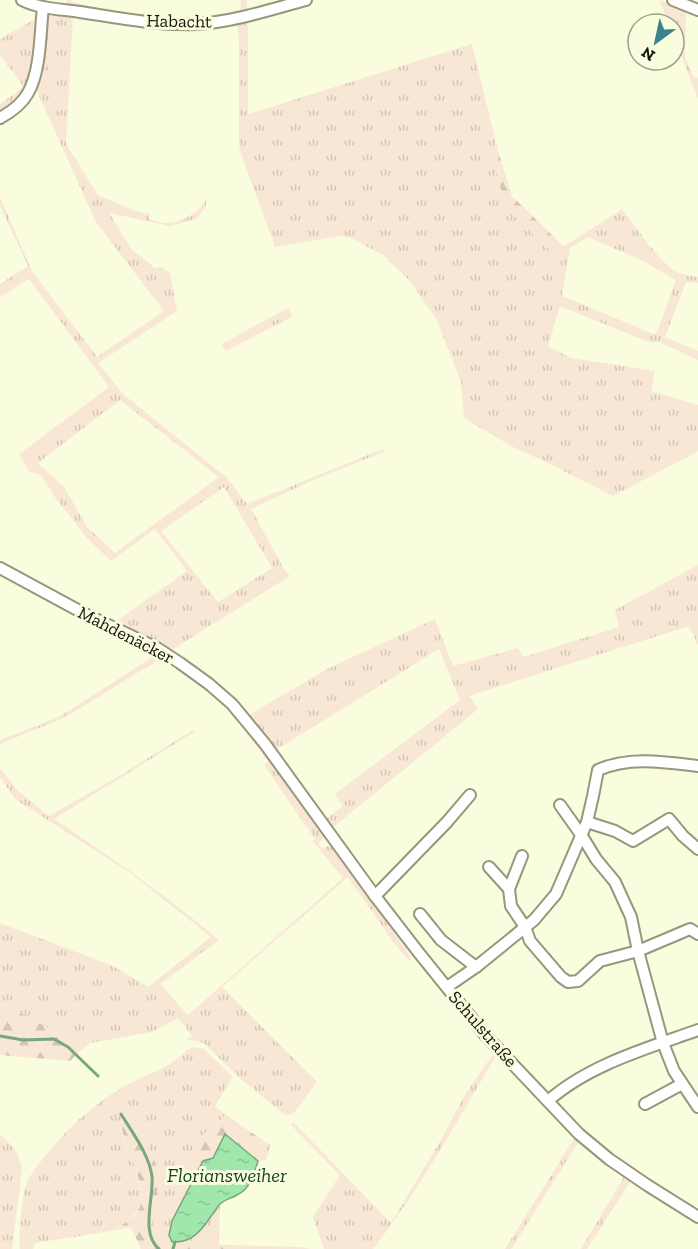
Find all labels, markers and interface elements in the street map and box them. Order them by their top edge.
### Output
street label: Habacht [146,9,212,33]
north arrow [626,12,686,72]
text: N [638,43,658,65]
street label: Mahdenäcker [74,601,178,669]
street label: Schulstraße [444,986,522,1072]
water label: Floriansweiher [167,1163,287,1187]

